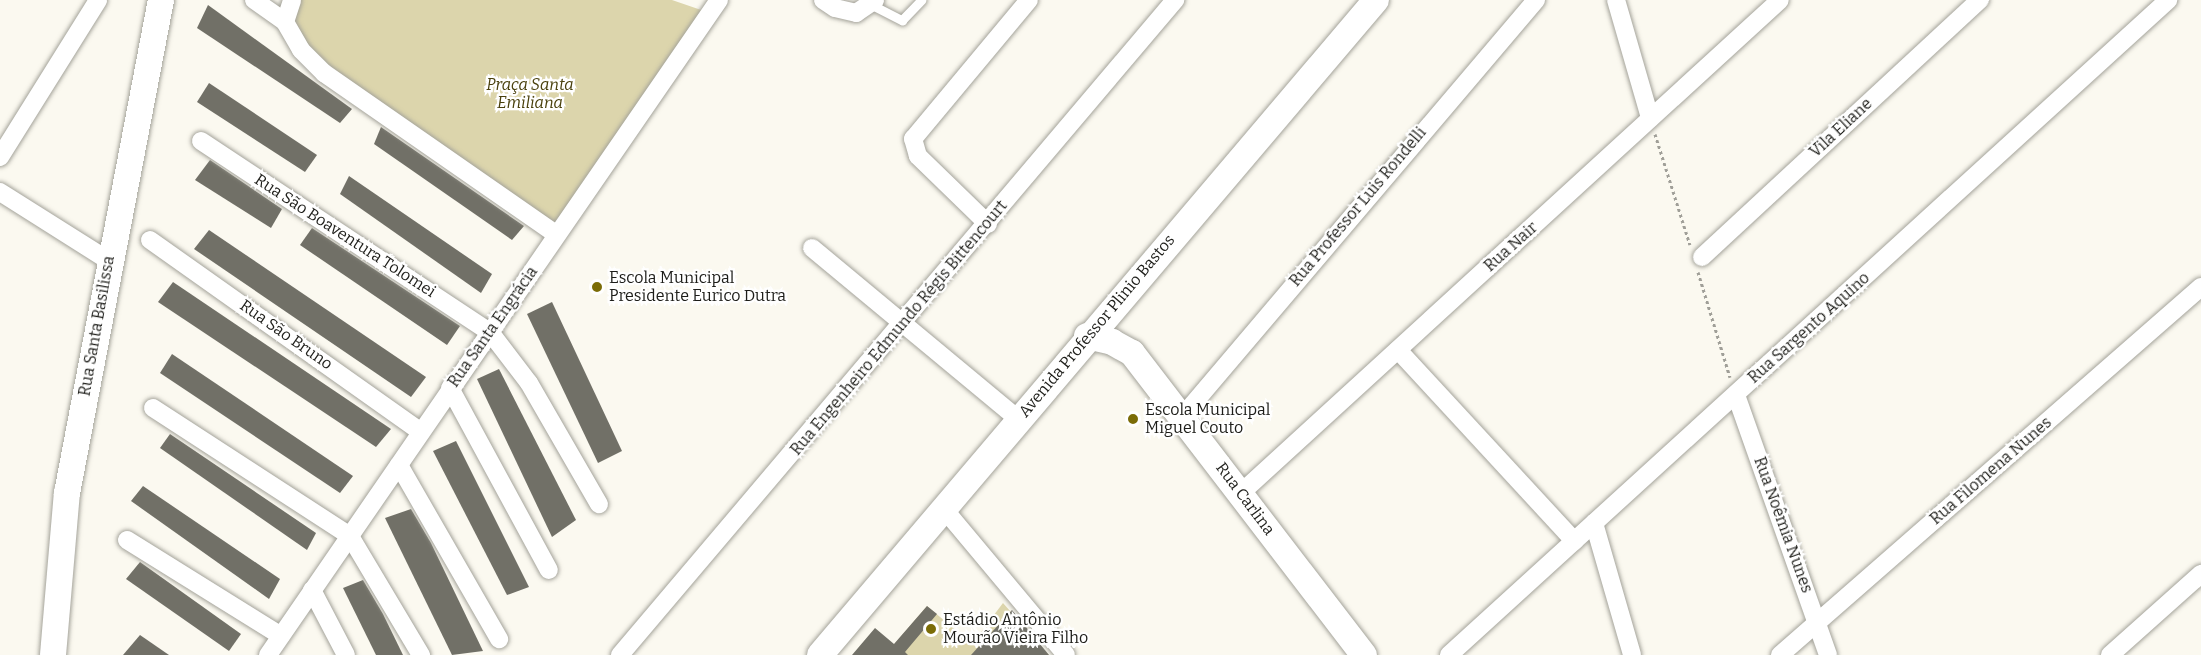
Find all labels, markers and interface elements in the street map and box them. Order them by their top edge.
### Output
park label: Praça Santa Emiliana [486,75,574,113]
street label: Vila Eliane [1806,94,1876,162]
street label: Rua Professor Luis Rondelli [1286,123,1430,291]
street label: Rua São Boaventura Tolomei [251,170,439,302]
street label: Rua Engenheiro Edmundo Régis Bittencourt [787,197,1011,459]
street label: Rua Nair [1480,218,1542,276]
street label: Avenida Professor Plinio Bastos [1015,231,1179,421]
street label: Rua Santa Basilissa [75,254,119,398]
street label: Rua Santa Engrácia [444,263,542,391]
place label: Escola Municipal Presidente Eurico Dutra [609,268,786,306]
street label: Rua Sargento Aquino [1744,268,1874,388]
marker: Escola Municipal Presidente Eurico Dutra [590,280,604,294]
street label: Rua São Bruno [236,296,336,374]
place label: Escola Municipal Miguel Couto [1145,400,1270,438]
marker: Escola Municipal Miguel Couto [1126,412,1140,426]
street label: Rua Filomena Nunes [1926,413,2056,529]
street label: Rua Noêmia Nunes [1749,454,1817,596]
street label: Rua Carlina [1211,459,1279,539]
place label: Estádio Antônio Mourão Vieira Filho [943,610,1088,648]
marker: Estádio Antônio Mourão Vieira Filho [924,622,938,636]

